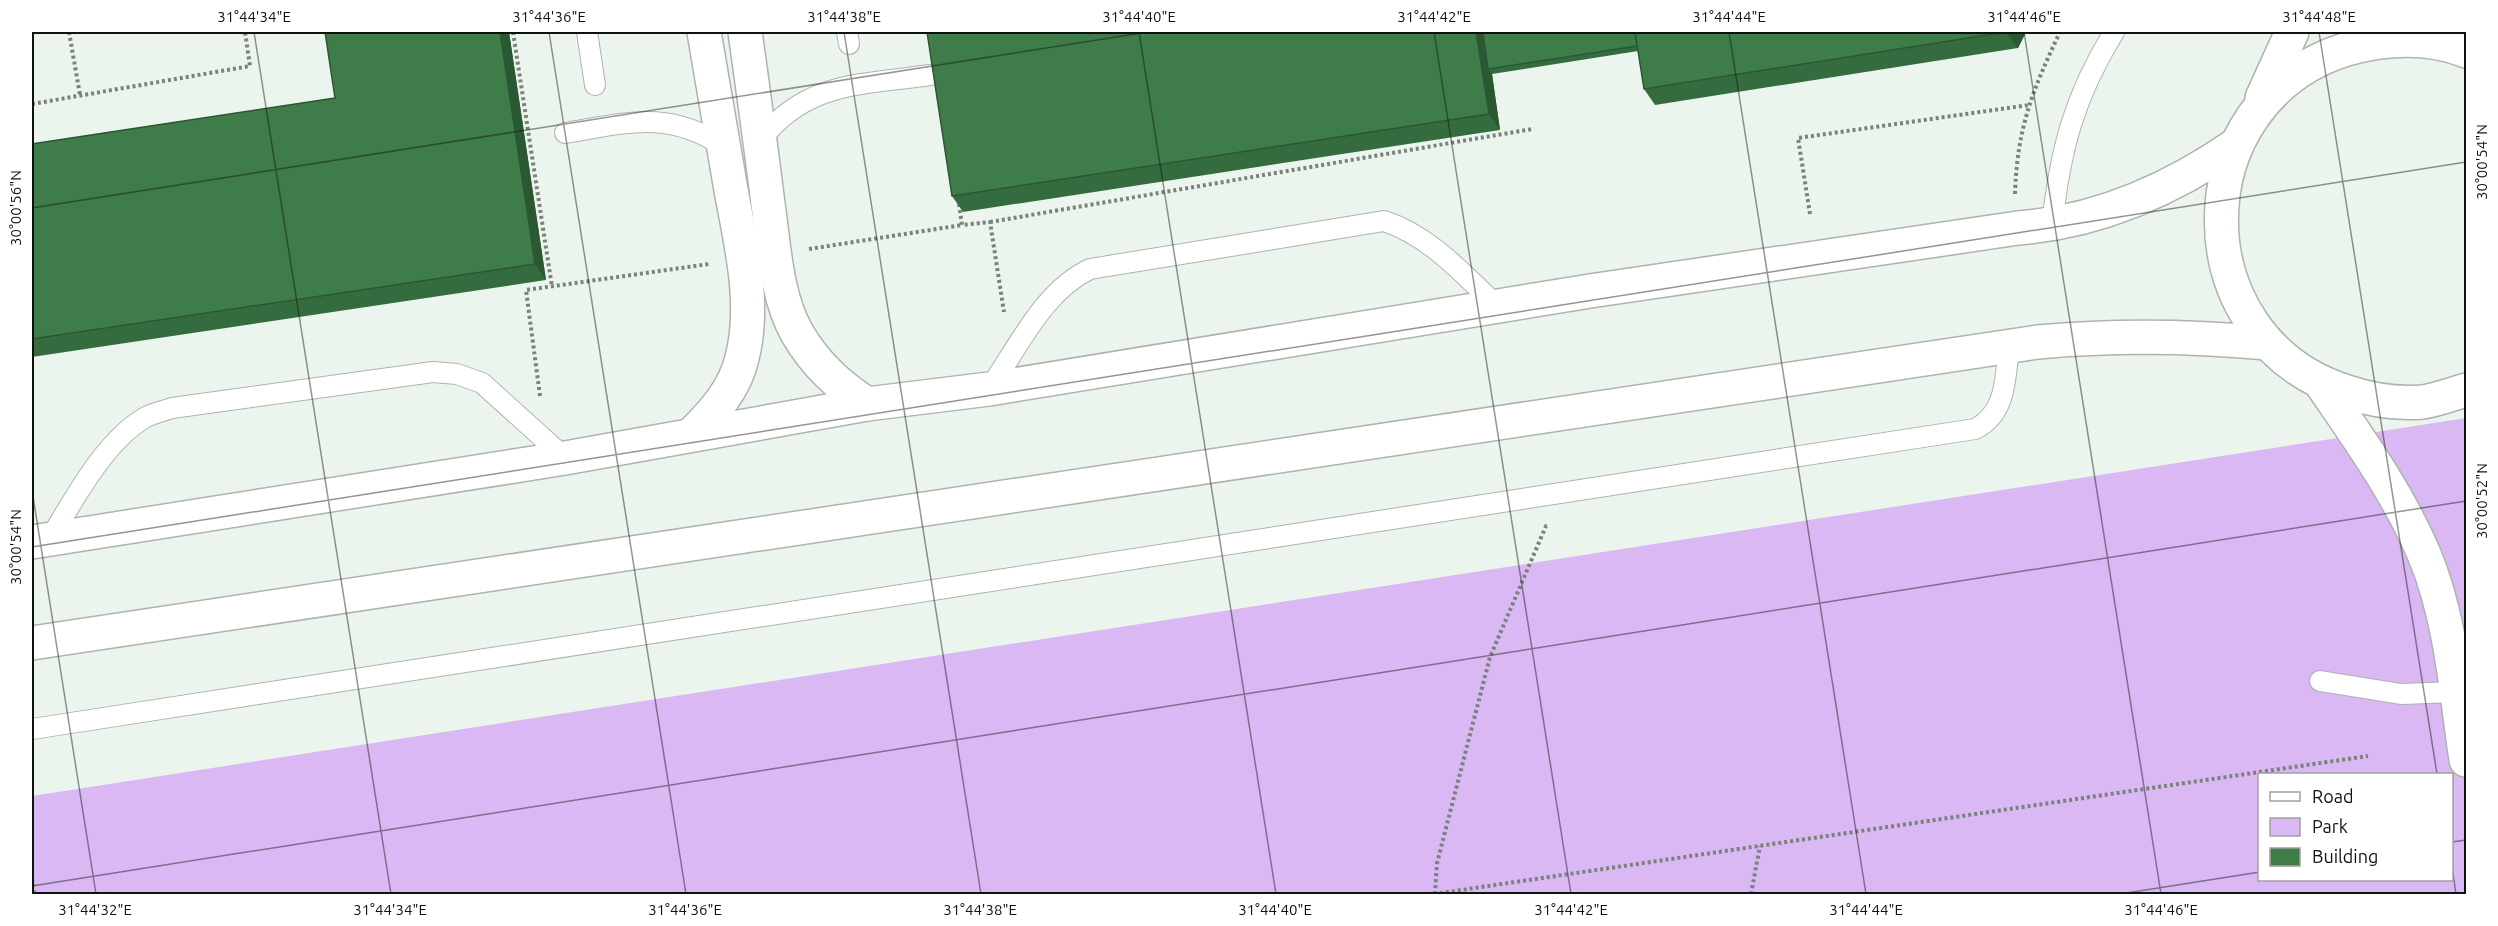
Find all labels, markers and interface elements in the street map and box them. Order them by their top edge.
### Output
text: 31°44'34"E [217,8,291,25]
text: 31°44'36"E [512,8,586,25]
text: 31°44'38"E [807,8,881,25]
text: 31°44'40"E [1102,8,1176,25]
text: 31°44'42"E [1397,8,1471,25]
text: 31°44'44"E [1692,8,1766,25]
text: 31°44'46"E [1987,8,2061,25]
text: 31°44'48"E [2282,8,2356,25]
text: 30°00'54"N [2473,124,2490,200]
text: 30°00'56"N [7,170,24,246]
text: 30°00'52"N [2473,463,2490,539]
text: 30°00'54"N [7,509,24,585]
legend [2258,773,2453,881]
text: Road [2312,786,2354,806]
text: Park [2312,816,2348,836]
text: Building [2312,846,2378,866]
text: 31°44'32"E [58,901,132,918]
text: 31°44'34"E [353,901,427,918]
text: 31°44'36"E [648,901,722,918]
text: 31°44'38"E [943,901,1017,918]
text: 31°44'40"E [1238,901,1312,918]
text: 31°44'42"E [1534,901,1608,918]
text: 31°44'44"E [1829,901,1903,918]
text: 31°44'46"E [2124,901,2198,918]

